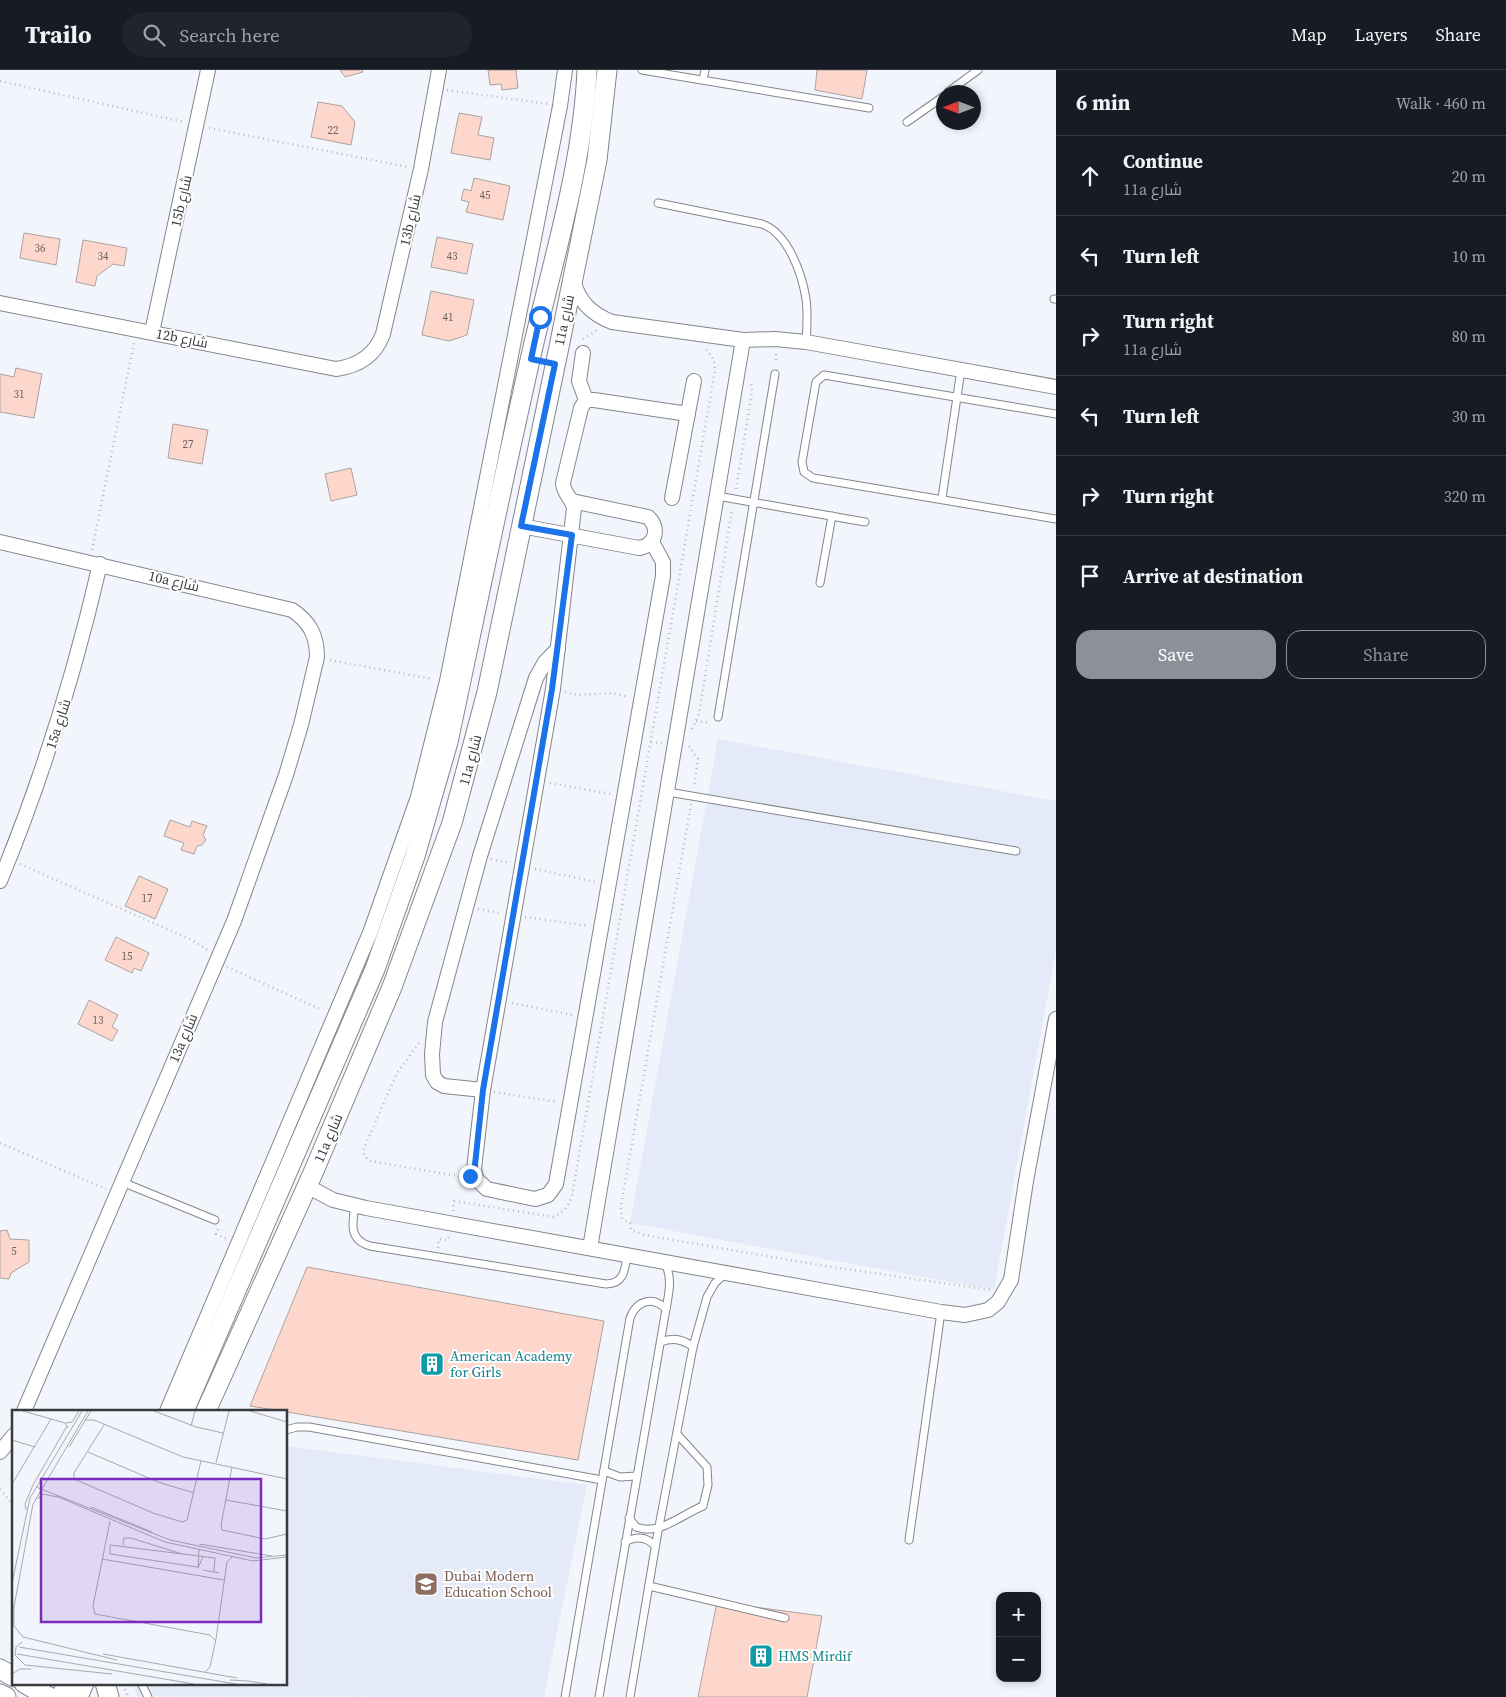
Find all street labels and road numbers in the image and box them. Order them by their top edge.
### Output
street label: 15b شارع [165,173,197,229]
street label: 13b شارع [394,192,426,248]
street label: 11a شارع [549,293,579,347]
street label: 12b شارع [154,323,210,353]
street label: 10a شارع [147,565,201,597]
street label: 15a شارع [41,696,75,752]
street label: 11a شارع [454,733,486,787]
street label: 13a شارع [164,1010,202,1066]
street label: 11a شارع [309,1110,347,1166]

